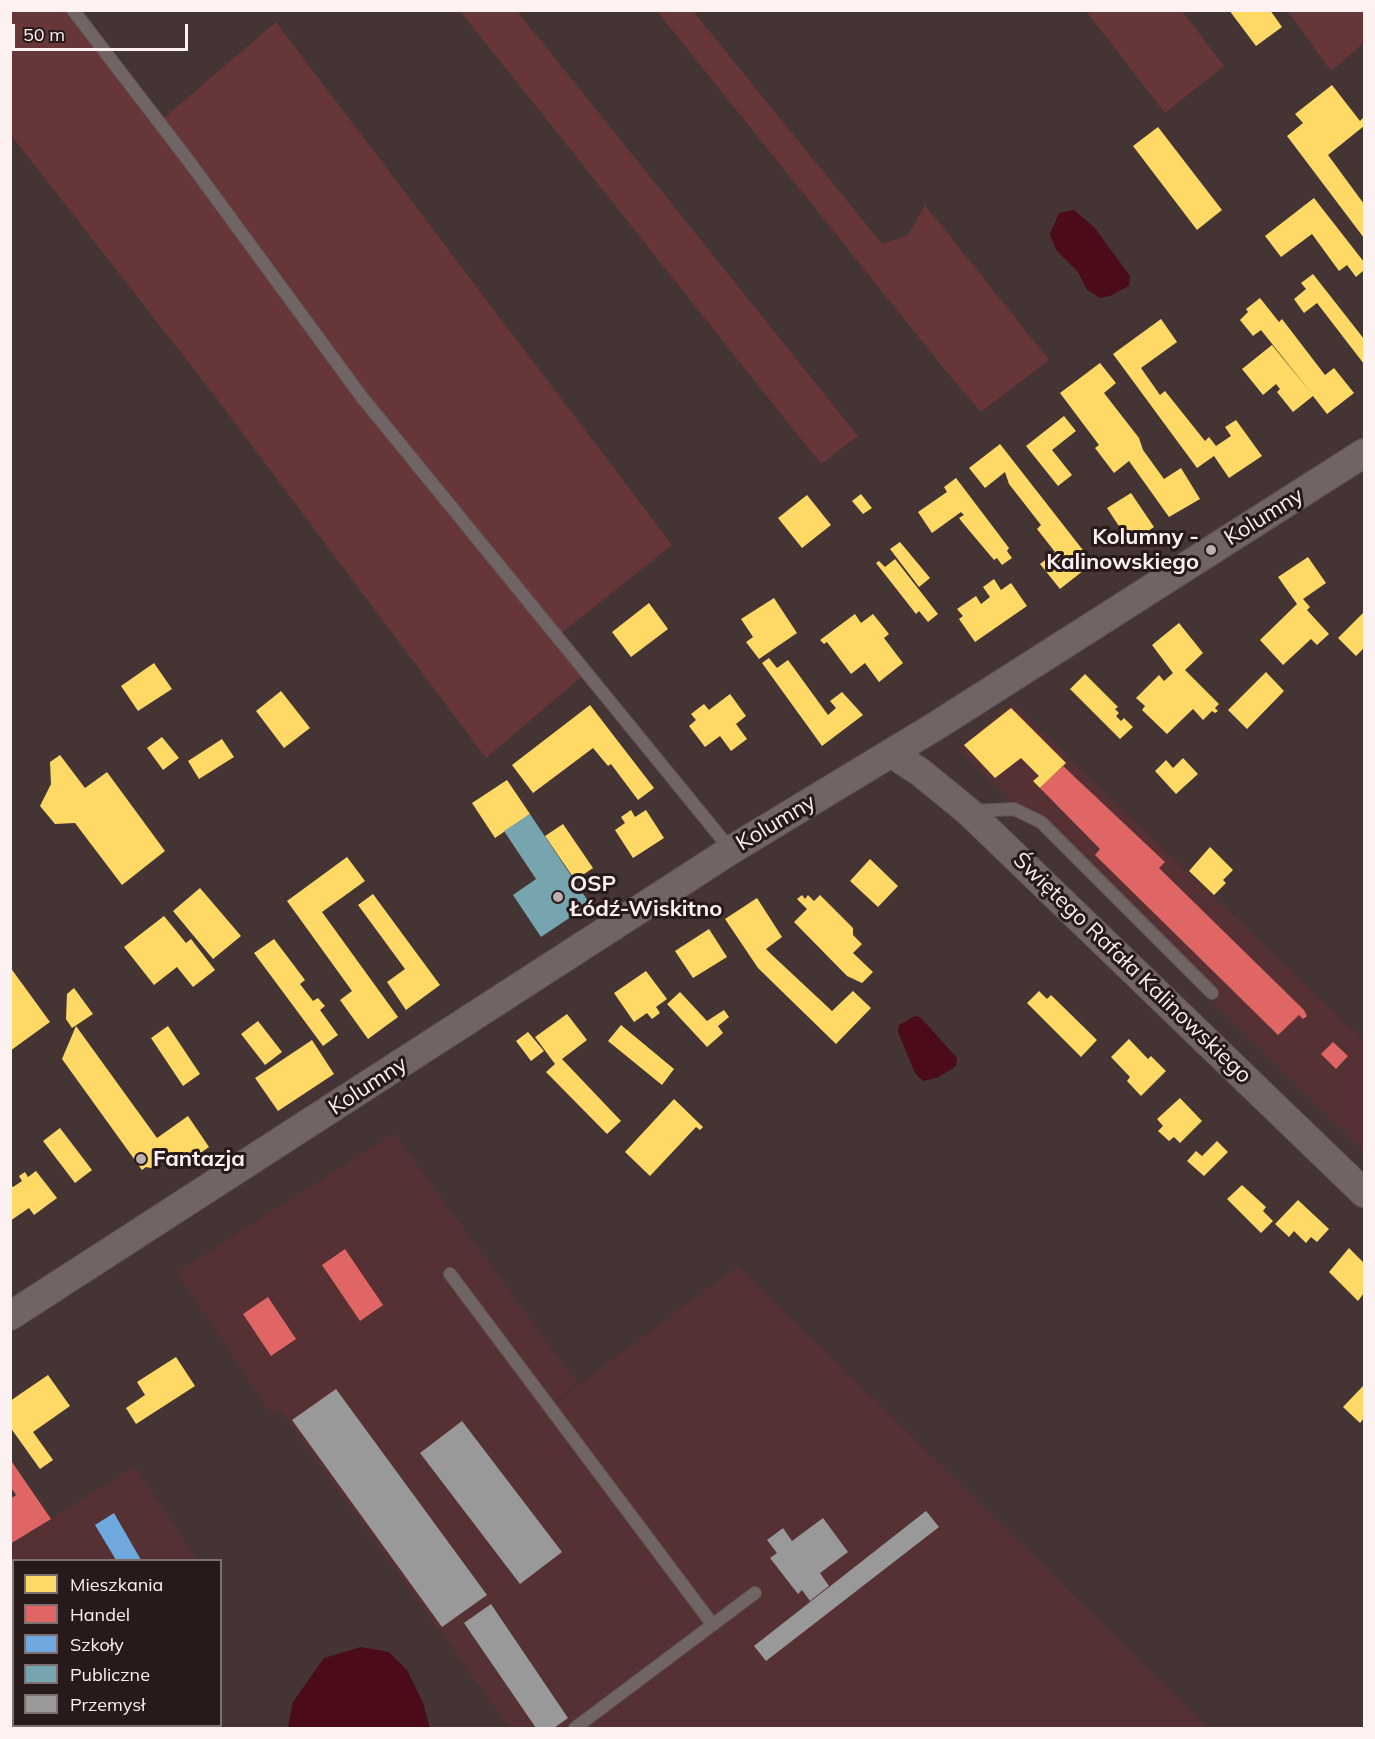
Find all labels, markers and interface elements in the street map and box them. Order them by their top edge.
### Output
scale bar [15,12,190,50]
text: 50 m [23,23,65,46]
street label: Kolumny [1220,482,1308,552]
place label: Kolumny - Kalinowskiego [1046,524,1199,576]
marker: Kolumny - Kalinowskiego [1204,543,1218,557]
street label: Kolumny [731,789,821,857]
street label: Świętego Rafała Kalinowskiego [1007,847,1257,1089]
place label: OSP Łódź-Wiskitno [570,871,722,922]
marker: OSP Łódź-Wiskitno [551,890,565,904]
street label: Kolumny [324,1051,412,1121]
place label: Fantazja [153,1146,245,1172]
marker: Fantazja [134,1152,148,1166]
legend [12,1559,222,1727]
text: Mieszkania [70,1573,163,1596]
text: Handel [70,1603,130,1626]
text: Szkoły [70,1633,124,1656]
text: Publiczne [70,1663,150,1686]
text: Przemysł [70,1693,145,1716]

